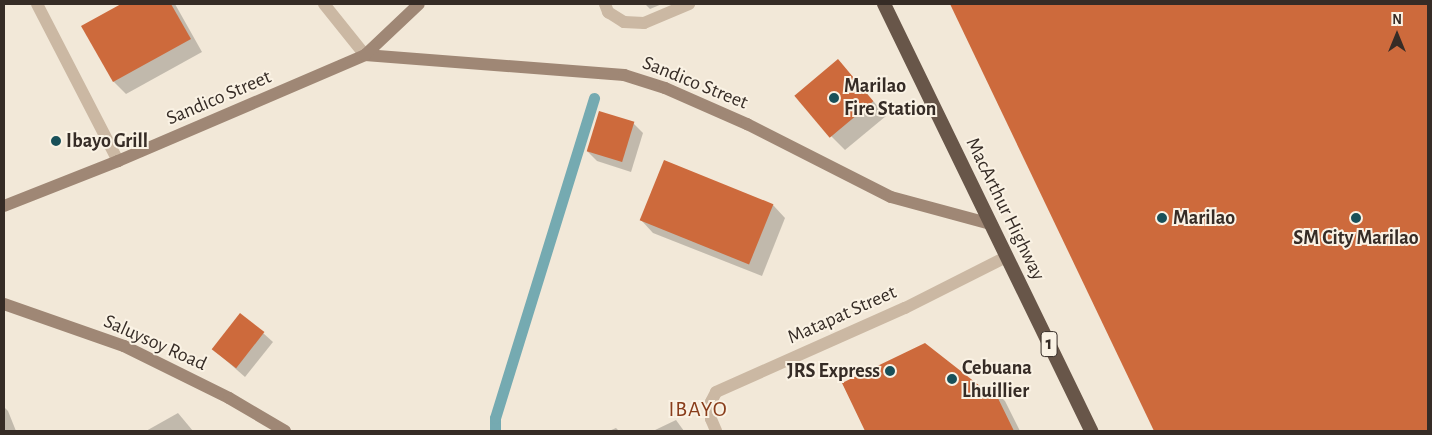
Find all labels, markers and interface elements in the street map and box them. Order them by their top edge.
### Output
north arrow [1372,10,1422,60]
text: N [1392,13,1402,27]
street label: Sandico Street [639,51,751,115]
street label: Sandico Street [163,65,275,131]
place label: Marilao Fire Station [844,74,936,121]
marker: Marilao Fire Station [828,92,840,104]
place label: Ibayo Grill [66,129,148,153]
street label: MacArthur Highway [960,134,1050,284]
marker: Ibayo Grill [50,135,62,147]
place label: Marilao [1173,206,1235,230]
marker: Marilao [1155,211,1169,225]
marker: SM City Marilao [1350,212,1362,224]
place label: SM City Marilao [1293,226,1419,250]
street label: Matapat Street [784,280,900,350]
street label: Saluysoy Road [100,310,210,376]
road number: 1 [1040,328,1058,360]
place label: Cebuana Lhuillier [962,356,1032,403]
place label: JRS Express [787,359,880,383]
marker: JRS Express [884,365,896,377]
marker: Cebuana Lhuillier [946,373,958,385]
district label: IBAYO [668,397,728,423]

